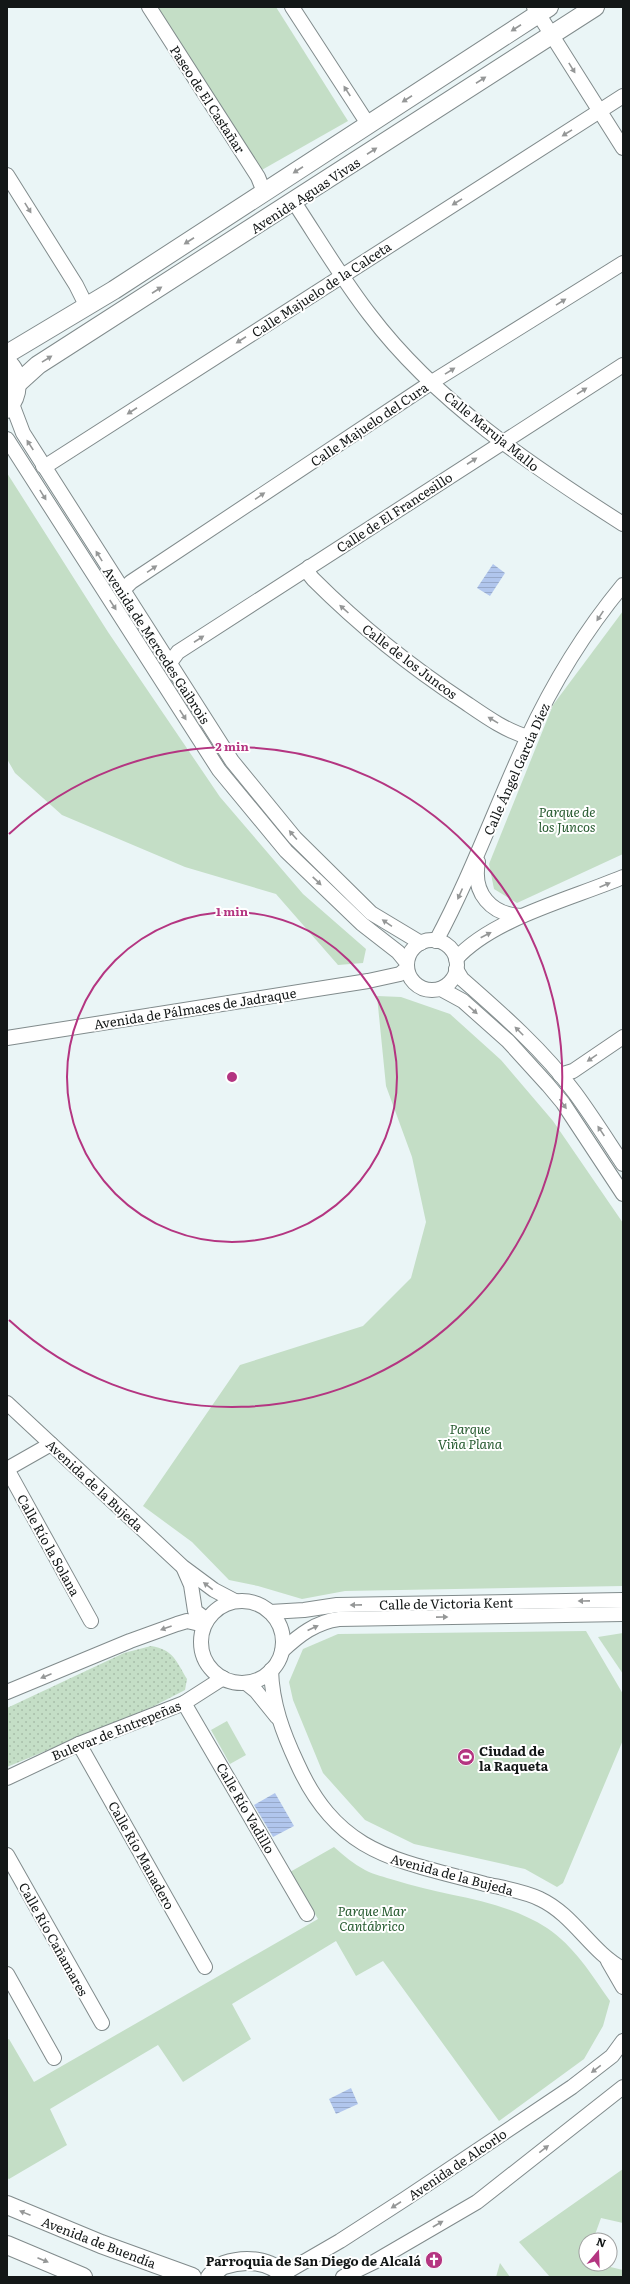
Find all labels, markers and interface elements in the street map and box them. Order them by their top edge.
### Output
one-way arrow [511,24,521,32]
street label: Paseo de El Castañar [166,41,250,157]
one-way arrow [568,63,576,73]
one-way arrow [476,76,486,84]
one-way arrow [343,85,350,97]
one-way arrow [401,95,413,102]
one-way arrow [561,129,573,136]
one-way arrow [367,147,378,155]
street label: Avenida Aguas Vivas [247,152,363,238]
one-way arrow [293,166,303,174]
one-way arrow [451,199,463,206]
one-way arrow [24,203,32,213]
one-way arrow [184,237,194,245]
street label: Calle Majuelo de la Calceta [247,237,395,341]
one-way arrow [152,286,163,294]
one-way arrow [556,298,566,306]
one-way arrow [236,337,247,344]
one-way arrow [41,356,53,363]
one-way arrow [444,367,456,374]
street label: Calle Majuelo del Cura [306,377,432,471]
street label: Calle Maruja Mallo [440,387,544,476]
one-way arrow [577,387,587,395]
one-way arrow [127,407,137,415]
one-way arrow [27,440,34,451]
one-way arrow [467,457,477,465]
street label: Calle de El Francesillo [332,467,456,557]
one-way arrow [40,490,47,501]
one-way arrow [254,493,266,500]
one-way arrow [96,550,103,562]
street label: Avenida de Mercedes Gaibrois [99,563,215,727]
one-way arrow [146,565,158,572]
one-way arrow [109,600,117,610]
one-way arrow [339,604,349,614]
one-way arrow [596,611,604,621]
street label: Calle de los Juncos [359,619,462,703]
one-way arrow [193,635,205,642]
street label: Calle Ángel García Díez [478,700,554,838]
one-way arrow [179,710,187,720]
one-way arrow [487,716,499,723]
text: 2 min [215,737,249,755]
park label: Parque de los Juncos [538,802,596,836]
one-way arrow [288,829,297,840]
one-way arrow [312,876,322,886]
one-way arrow [600,881,612,887]
one-way arrow [457,888,463,899]
text: 1 min [216,902,249,920]
one-way arrow [381,920,393,927]
one-way arrow [480,932,491,938]
street label: Avenida de Pálmaces de Jadraque [92,983,298,1033]
one-way arrow [468,1006,478,1015]
one-way arrow [514,1026,524,1036]
one-way arrow [587,1054,598,1062]
centre of rings [225,1070,239,1084]
one-way arrow [559,1098,567,1109]
one-way arrow [597,1126,605,1137]
park label: Parque Viña Plana [438,1419,503,1453]
street label: Avenida de la Bujeda [42,1435,148,1535]
street label: Calle Río la Solana [13,1491,85,1599]
one-way arrow [202,1582,213,1590]
street label: Calle de Victoria Kent [379,1592,514,1614]
one-way arrow [577,1598,590,1604]
one-way arrow [350,1601,362,1608]
one-way arrow [436,1614,449,1620]
one-way arrow [160,1625,172,1631]
one-way arrow [308,1625,319,1631]
one-way arrow [40,1673,51,1679]
street label: Bulevar de Entrepeñas [48,1695,184,1765]
place label: Ciudad de la Raqueta [479,1741,549,1775]
sports icon: Ciudad de la Raqueta [456,1747,476,1767]
street label: Calle Río Vadillo [212,1759,280,1857]
street label: Calle Río Manadero [104,1797,180,1913]
street label: Avenida de la Bujeda [388,1848,516,1900]
street label: Calle Río Cañamares [15,1879,93,1999]
park label: Parque Mar Cantábrico [337,1901,407,1935]
one-way arrow [590,2065,601,2073]
street label: Avenida de Alcorlo [404,2124,510,2204]
one-way arrow [539,2145,550,2154]
one-way arrow [391,2201,401,2209]
one-way arrow [18,2209,30,2215]
street label: Avenida de Buendía [39,2211,159,2273]
one-way arrow [432,2221,444,2228]
north arrow [578,2232,618,2272]
text: N [595,2233,609,2251]
church icon: Parroquia de San Diego de Alcalá [424,2250,444,2270]
place label: Parroquia de San Diego de Alcalá [206,2251,421,2270]
one-way arrow [37,2257,49,2263]

